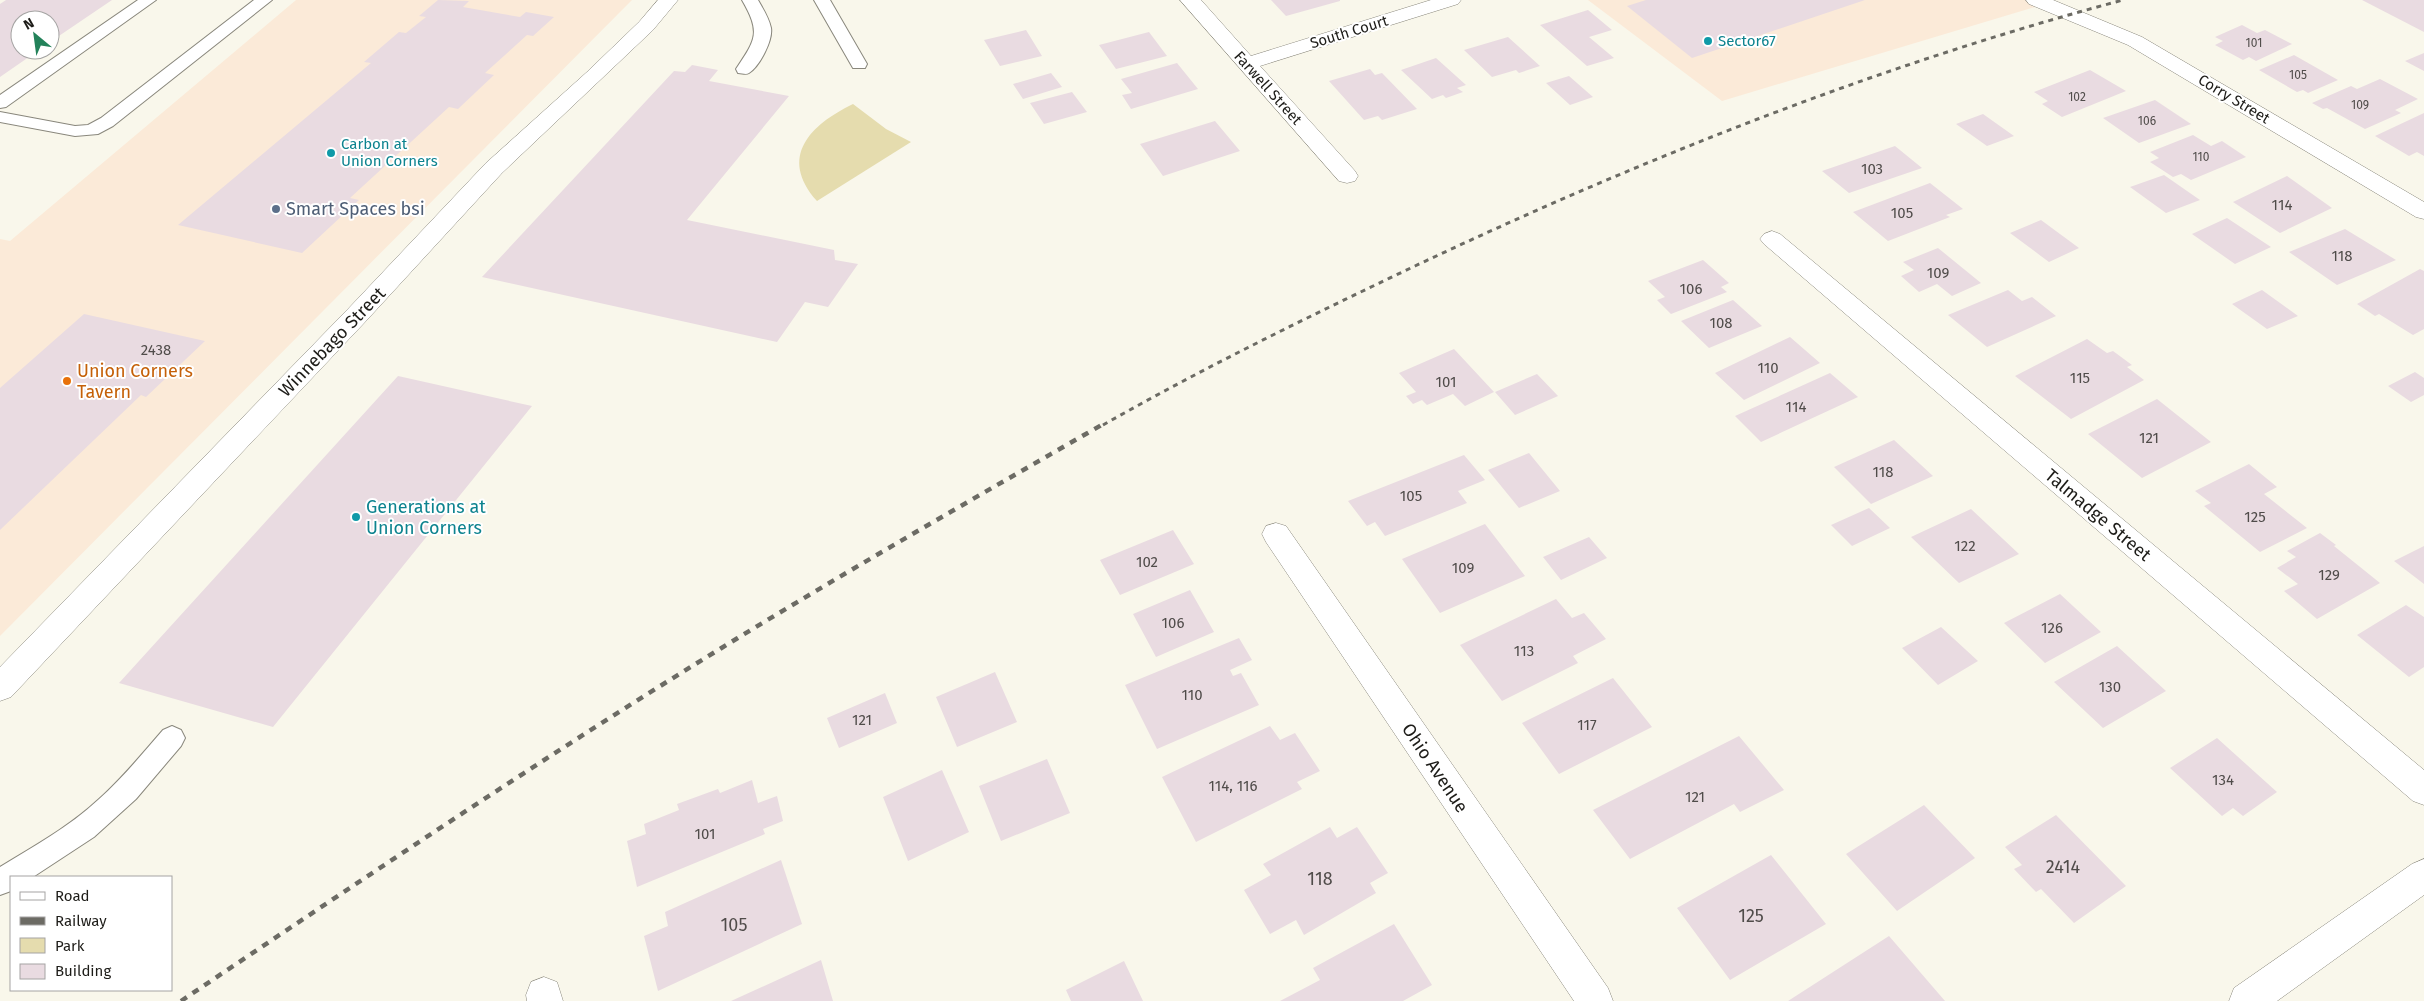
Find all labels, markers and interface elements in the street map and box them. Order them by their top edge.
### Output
north arrow [10,10,60,60]
street label: South Court [1308,11,1391,52]
text: N [21,14,37,34]
place label: Sector67 [1718,32,1776,50]
marker: Sector67 [1702,35,1714,47]
house number: 101 [2246,36,2262,50]
street label: Farwell Street [1230,47,1306,129]
house number: 105 [2289,68,2307,82]
street label: Corry Street [2195,71,2274,128]
house number: 102 [2068,90,2086,104]
house number: 109 [2351,98,2369,112]
house number: 106 [2138,114,2156,128]
place label: Carbon at Union Corners [341,135,438,170]
marker: Carbon at Union Corners [325,147,337,159]
house number: 110 [2193,150,2210,164]
house number: 103 [1861,160,1883,178]
house number: 114 [2272,196,2292,214]
place label: Smart Spaces bsi [286,198,425,220]
marker: Smart Spaces bsi [270,203,282,215]
house number: 105 [1891,204,1913,222]
house number: 118 [2331,247,2353,265]
house number: 109 [1927,264,1949,282]
house number: 106 [1680,280,1702,298]
street label: Winnebago Street [274,282,390,401]
house number: 108 [1709,314,1733,332]
house number: 2438 [141,341,171,359]
house number: 110 [1757,359,1779,377]
place label: Union Corners Tavern [77,360,193,403]
house number: 115 [2070,369,2090,387]
house number: 101 [1436,373,1457,391]
marker: Union Corners Tavern [61,375,73,387]
house number: 114 [1786,398,1806,416]
house number: 121 [2139,429,2159,447]
house number: 118 [1872,463,1894,481]
street label: Talmadge Street [2040,464,2156,566]
house number: 105 [1400,487,1422,505]
place label: Generations at Union Corners [366,496,486,539]
house number: 125 [2244,508,2266,526]
marker: Generations at Union Corners [350,511,362,523]
house number: 122 [1954,537,1976,555]
house number: 102 [1136,553,1158,571]
house number: 109 [1452,559,1474,577]
house number: 129 [2318,566,2340,584]
house number: 106 [1162,614,1184,632]
house number: 126 [2041,619,2063,637]
house number: 113 [1514,642,1534,660]
house number: 130 [2099,678,2121,696]
house number: 110 [1181,686,1203,704]
house number: 121 [852,711,872,729]
house number: 117 [1577,716,1597,734]
street label: Ohio Avenue [1397,719,1473,817]
house number: 134 [2212,771,2234,789]
house number: 114, 116 [1208,777,1258,795]
house number: 121 [1685,788,1705,806]
house number: 101 [695,825,716,843]
house number: 2414 [2046,856,2081,878]
house number: 118 [1307,868,1333,890]
legend [10,876,172,991]
text: Road [55,887,90,905]
house number: 125 [1738,905,1764,927]
text: Railway [55,912,107,930]
house number: 105 [721,914,747,936]
text: Park [55,937,85,955]
text: Building [55,962,111,980]

